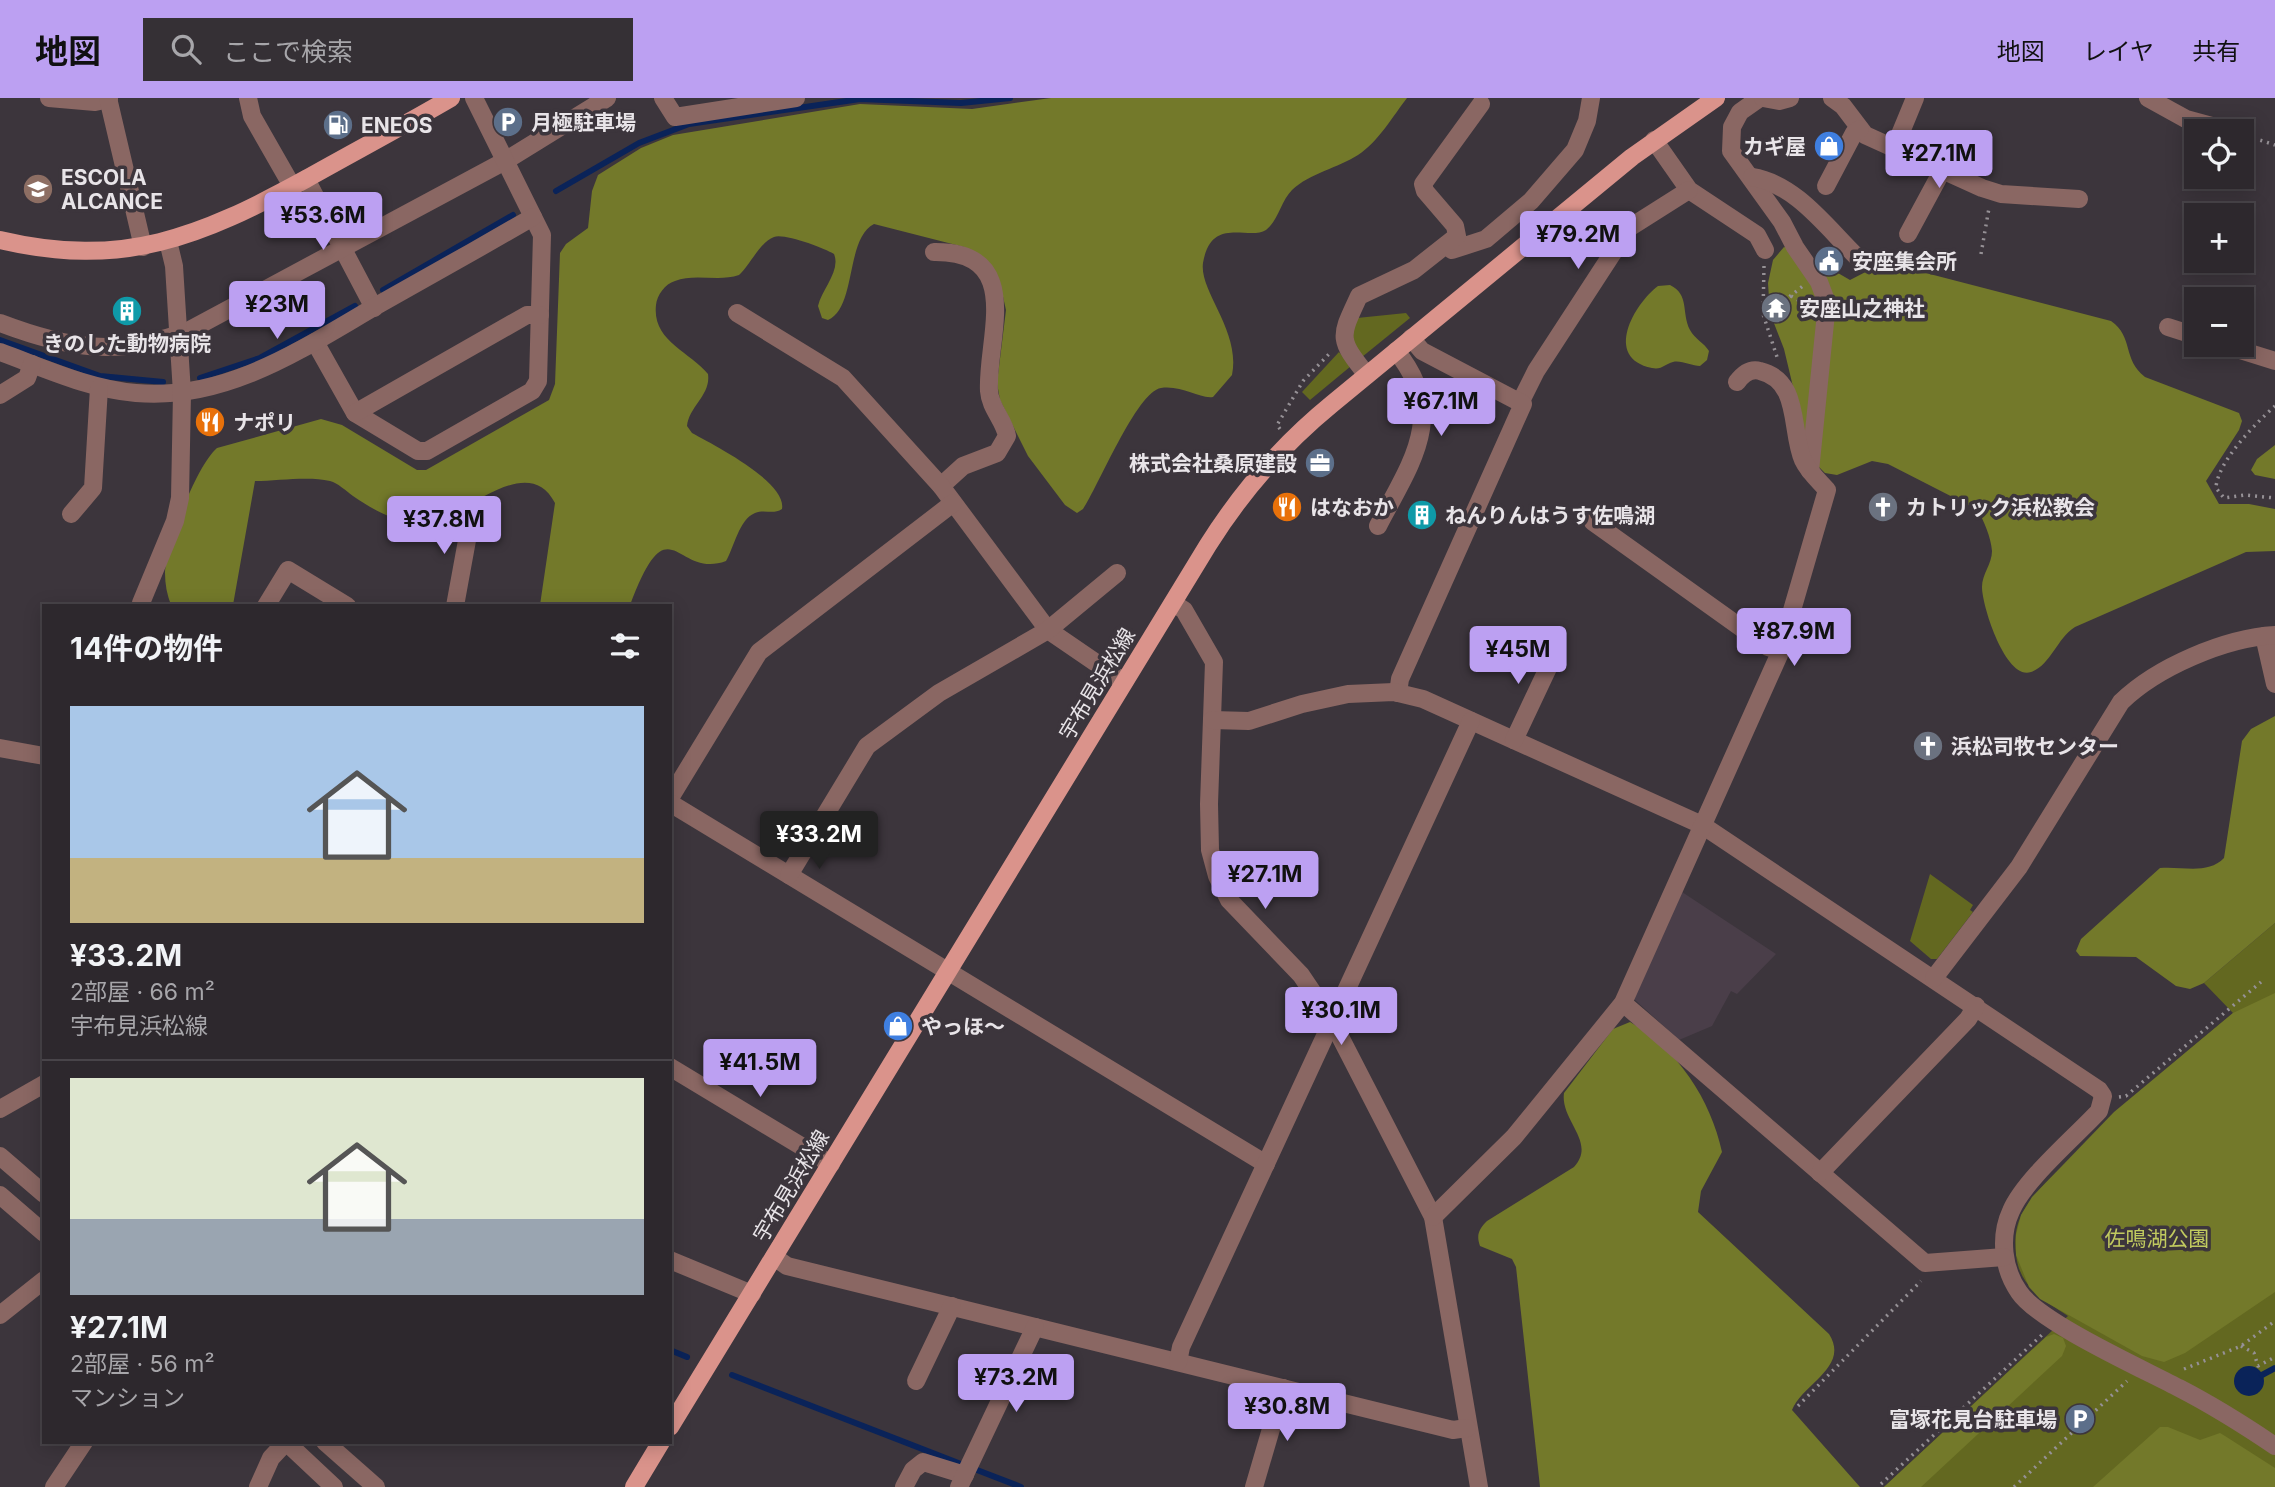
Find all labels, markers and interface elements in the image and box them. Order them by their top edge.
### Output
search box [143,18,633,81]
icon: search [167,30,205,68]
text: 地図 [35,31,101,71]
text: ここで検索 [223,36,353,67]
text: 地図 [1997,37,2045,66]
text: レイヤ [2083,37,2154,66]
text: 共有 [2192,37,2240,66]
parking icon: 月極駐車場 [491,105,525,139]
fuel station icon: ENEOS [321,108,355,142]
place label: 月極駐車場 [531,110,636,135]
place label: ENEOS [361,113,432,138]
map controls [2184,119,2254,357]
button: locate [2184,119,2254,189]
shop icon: カギ屋 [1812,129,1846,163]
pin: ¥27.1M [1882,130,1996,190]
place label: カギ屋 [1743,134,1806,159]
text: ¥27.1M [1901,139,1977,167]
place label: ESCOLA ALCANCE [61,165,163,214]
school or university icon: ESCOLA ALCANCE [21,172,55,206]
pin: ¥53.6M [266,192,380,252]
text: ¥53.6M [280,201,366,229]
button: + [2184,203,2254,273]
pin: ¥79.2M [1521,212,1635,271]
text: ¥79.2M [1536,220,1620,248]
public building icon: 安座集会所 [1812,244,1846,278]
place label: 安座集会所 [1852,249,1957,274]
pin: ¥23M [236,282,318,341]
button: − [2184,287,2254,357]
text: ¥23M [245,290,309,318]
temple icon: 安座山之神社 [1759,291,1793,325]
building icon: きのした動物病院 [110,294,144,328]
place label: 安座山之神社 [1799,296,1925,321]
place label: きのした動物病院 [43,331,211,356]
pin: ¥67.1M [1384,378,1498,438]
text: ¥67.1M [1403,387,1479,415]
restaurant icon: ナポリ [193,405,227,439]
place label: ナポリ [233,410,296,435]
office icon: 株式会社桑原建設 [1303,446,1337,480]
place label: 株式会社桑原建設 [1129,451,1297,476]
restaurant icon: はなおか [1270,490,1304,524]
church icon: カトリック浜松教会 [1866,490,1900,524]
place label: はなおか [1310,495,1394,520]
place label: カトリック浜松教会 [1906,495,2095,520]
pin: ¥37.8M [387,496,501,556]
building icon: ねんりんはうす佐鳴湖 [1405,498,1439,532]
place label: ねんりんはうす佐鳴湖 [1445,503,1655,528]
text: ¥37.8M [403,505,485,533]
pin: ¥87.9M [1737,608,1851,668]
text: ¥87.9M [1753,617,1835,645]
street label: 宇布見浜松線 [1054,624,1140,744]
pin: ¥45M [1477,626,1559,686]
icon: filters [606,627,644,665]
text: 14件の物件 [70,630,223,666]
text: ¥45M [1486,635,1550,663]
church icon: 浜松司牧センター [1911,729,1945,763]
place label: 浜松司牧センター [1951,734,2119,759]
icon: home [294,752,420,878]
pin: ¥33.2M [762,812,876,871]
text: ¥33.2M [776,820,862,848]
pin: ¥27.1M [1208,852,1322,911]
text: ¥27.1M [1227,860,1303,888]
text: ¥33.2M [70,937,182,973]
text: 2部屋 · 66 m² [70,978,215,1006]
pin: ¥30.1M [1284,988,1398,1047]
text: ¥30.1M [1301,996,1381,1024]
shop icon: やっほ～ [881,1009,915,1043]
text: 宇布見浜松線 [70,1012,208,1040]
place label: やっほ～ [921,1014,1005,1039]
pin: ¥41.5M [703,1040,817,1099]
text: ¥41.5M [719,1048,801,1076]
icon: home [294,1124,420,1250]
street label: 宇布見浜松線 [748,1126,834,1246]
park label: 佐鳴湖公園 [2105,1226,2210,1251]
text: ¥27.1M [70,1309,168,1345]
text: 2部屋 · 56 m² [70,1350,215,1378]
pin: ¥73.2M [959,1354,1073,1414]
text: ¥73.2M [974,1363,1058,1391]
text: マンション [70,1384,185,1412]
pin: ¥30.8M [1230,1384,1344,1443]
text: ¥30.8M [1244,1392,1330,1420]
parking icon: 富塚花見台駐車場 [2063,1402,2097,1436]
place label: 富塚花見台駐車場 [1889,1407,2057,1432]

